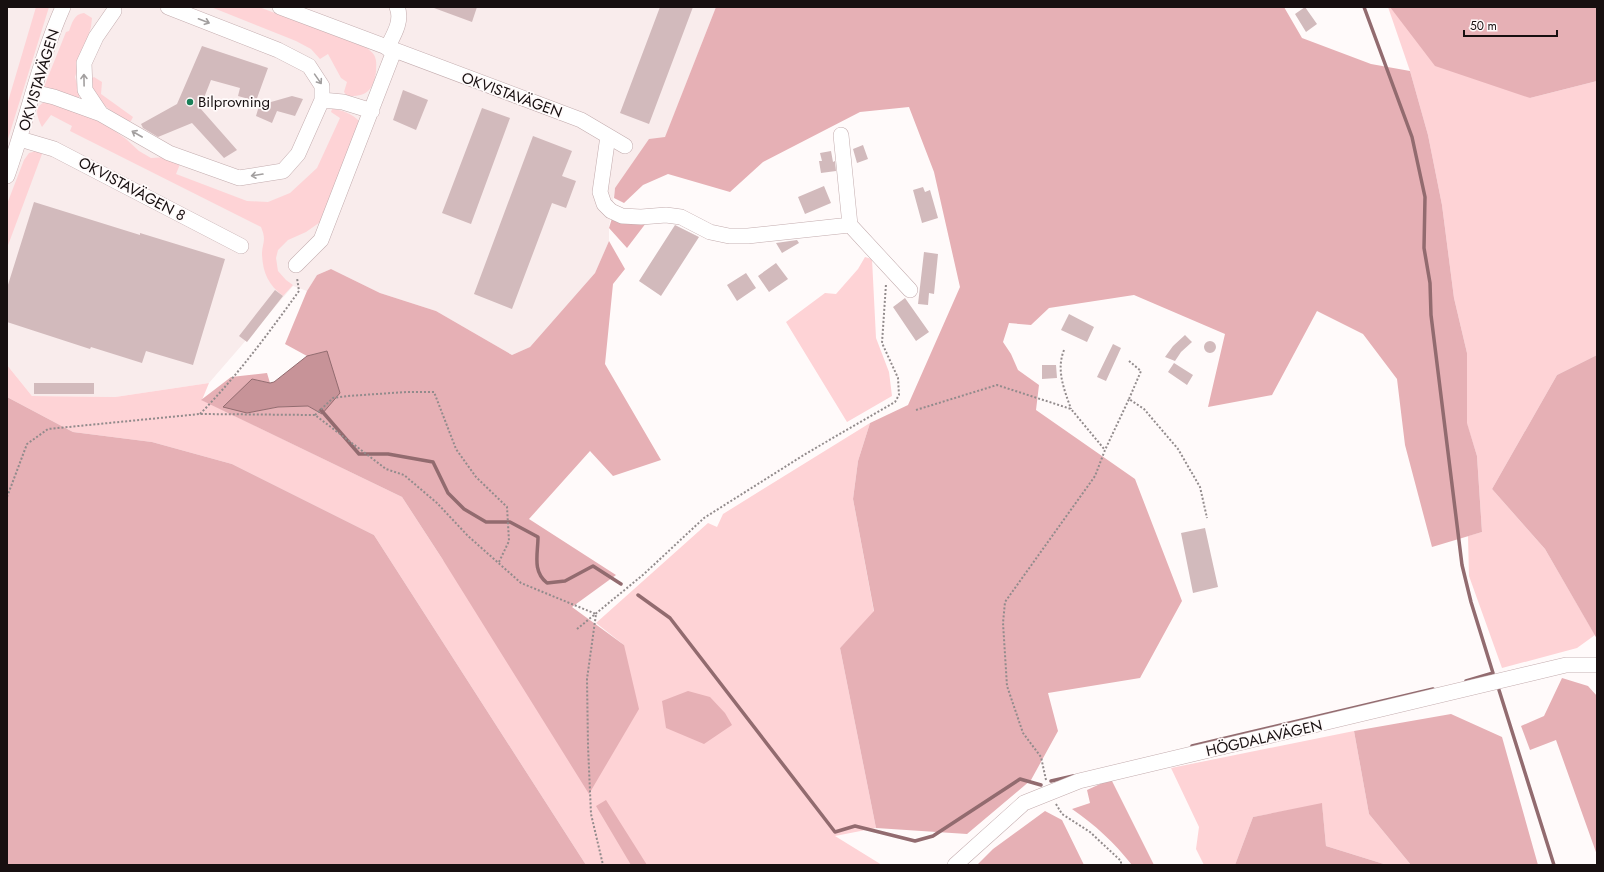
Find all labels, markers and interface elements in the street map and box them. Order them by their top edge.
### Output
scale bar [1464,12,1557,38]
text: 50 m [1470,17,1497,35]
one-way arrow [198,18,210,26]
street label: OKVISTAVÄGEN [13,26,65,134]
street label: OKVISTAVÄGEN [459,67,565,123]
one-way arrow [314,73,322,84]
one-way arrow [81,74,88,87]
place label: Bilprovning [198,91,270,113]
marker: Bilprovning [185,97,195,107]
one-way arrow [131,130,143,138]
street label: OKVISTAVÄGEN 8 [75,151,189,227]
one-way arrow [251,171,264,179]
street label: HÖGDALAVÄGEN [1204,714,1324,762]

